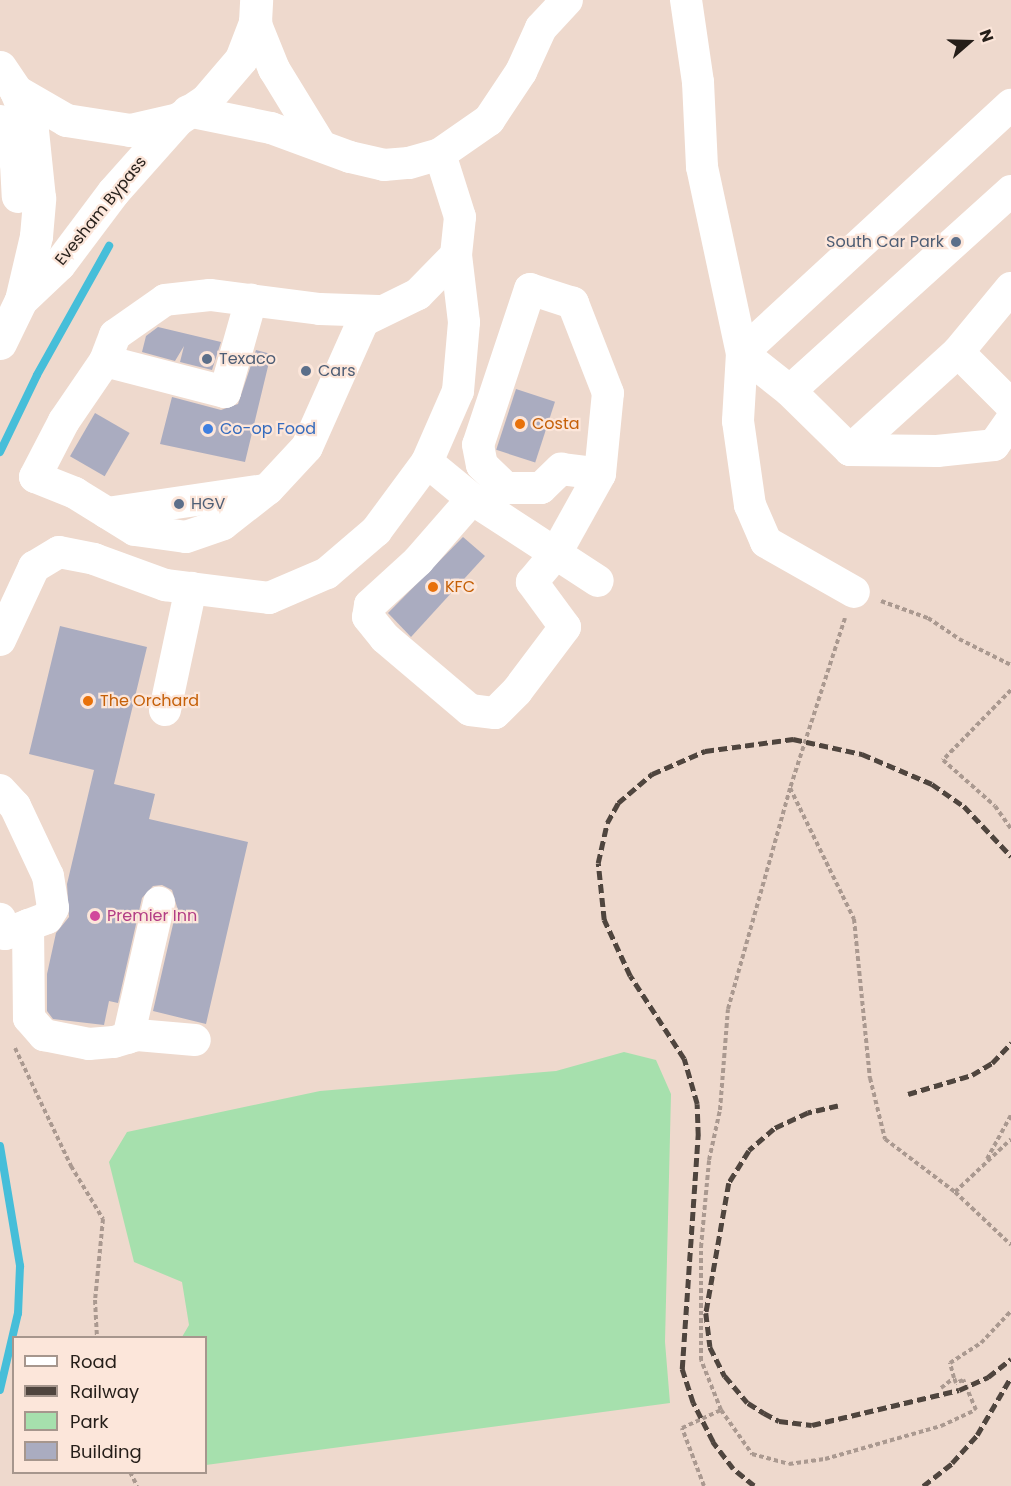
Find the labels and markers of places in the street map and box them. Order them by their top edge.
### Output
place label: South Car Park [826,232,944,252]
marker: South Car Park [949,235,963,249]
place label: Texaco [219,349,276,369]
marker: Texaco [200,352,214,366]
place label: Cars [318,361,355,381]
marker: Cars [299,364,313,378]
place label: Costa [532,414,580,434]
marker: Costa [513,417,527,431]
place label: Co-op Food [220,419,316,439]
marker: Co-op Food [201,422,215,436]
place label: HGV [191,494,225,514]
marker: HGV [172,497,186,511]
place label: KFC [445,577,475,597]
marker: KFC [426,580,440,594]
place label: The Orchard [100,691,199,711]
marker: The Orchard [81,694,95,708]
place label: Premier Inn [107,906,197,926]
marker: Premier Inn [88,909,102,923]

